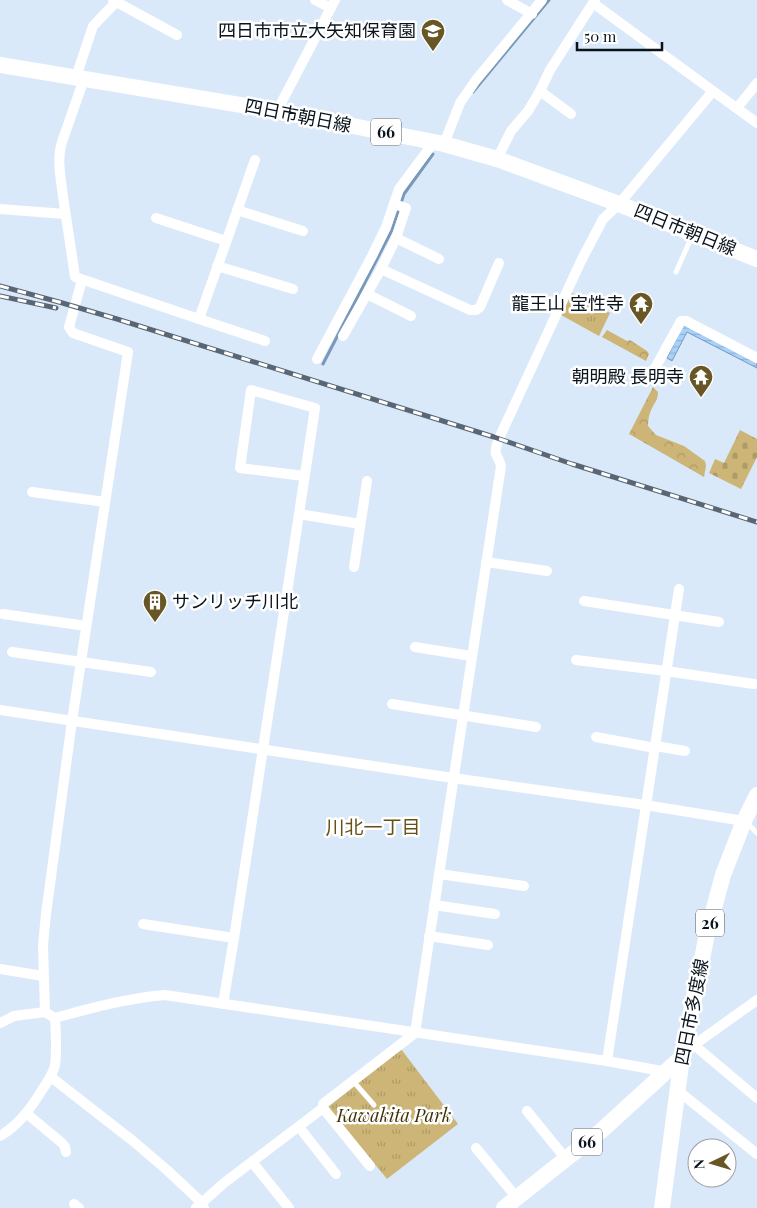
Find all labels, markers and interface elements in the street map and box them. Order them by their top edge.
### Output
place label: 四日市市立大矢知保育園 [218,18,416,42]
school or university icon: 四日市市立大矢知保育園 [420,18,446,52]
scale bar [577,20,662,52]
text: 50 m [584,26,617,46]
street label: 四日市朝日線 [243,93,353,137]
road number: 66 [371,118,401,146]
street label: 四日市朝日線 [631,198,740,260]
place label: 龍王山 宝性寺 [512,291,624,315]
temple icon: 龍王山 宝性寺 [628,291,654,325]
place label: 朝明殿 長明寺 [572,364,684,388]
temple icon: 朝明殿 長明寺 [688,364,714,398]
building icon: サンリッチ川北 [142,589,168,623]
place label: サンリッチ川北 [172,589,298,613]
district label: 川北一丁目 [325,813,421,839]
road number: 26 [696,910,724,936]
street label: 四日市多度線 [669,957,713,1067]
park label: Kawakita Park [336,1103,451,1127]
road number: 66 [572,1128,602,1156]
north arrow [687,1138,737,1188]
text: N [689,1158,708,1170]

